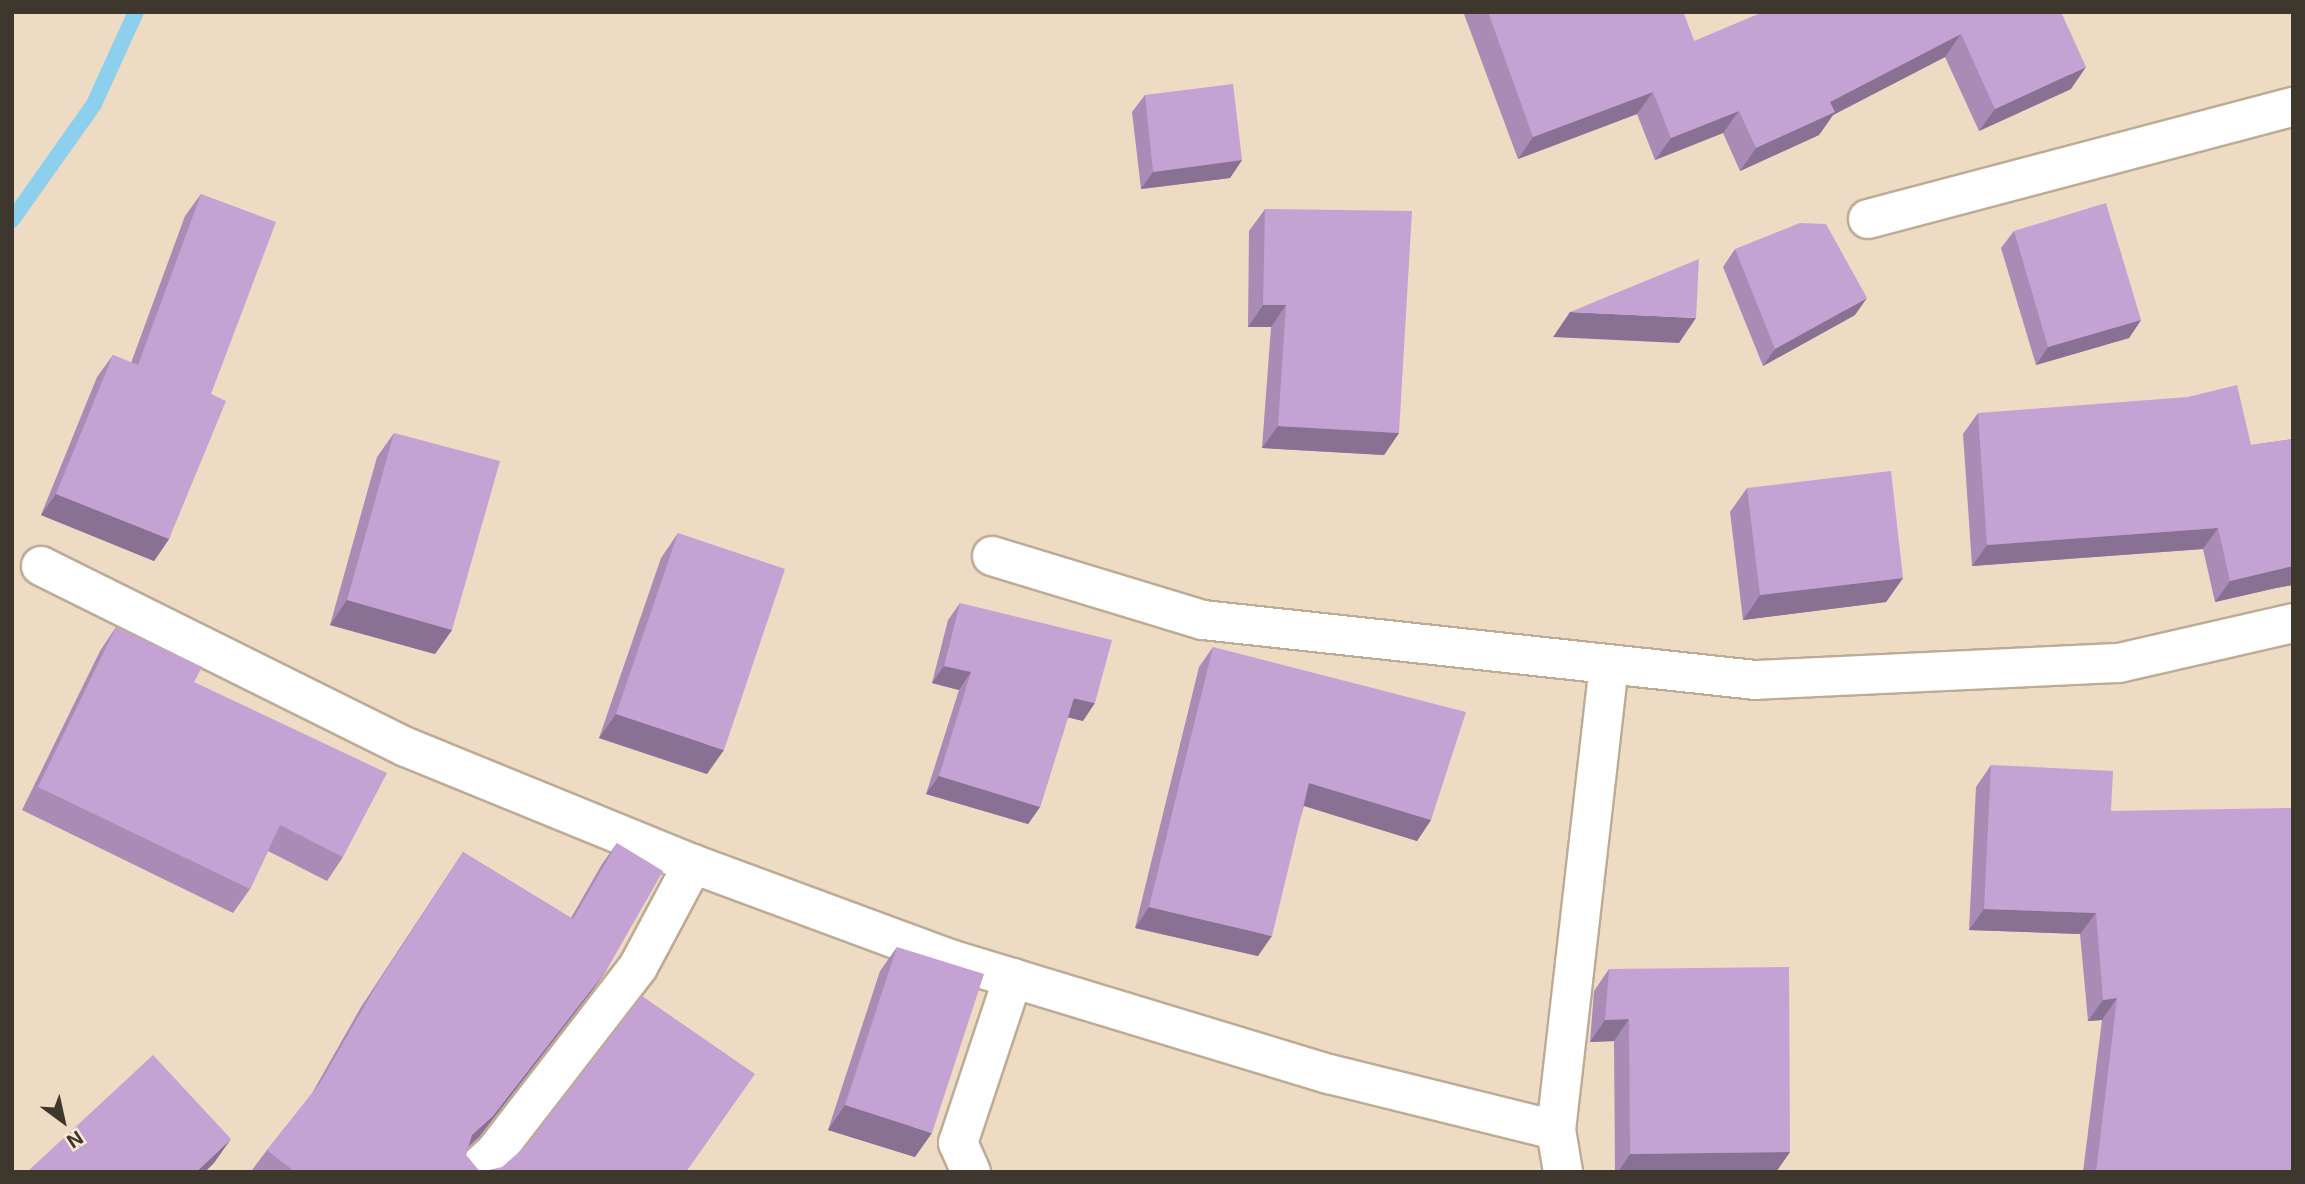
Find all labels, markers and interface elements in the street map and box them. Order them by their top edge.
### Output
north arrow [28,1086,98,1156]
text: N [62,1125,87,1153]

